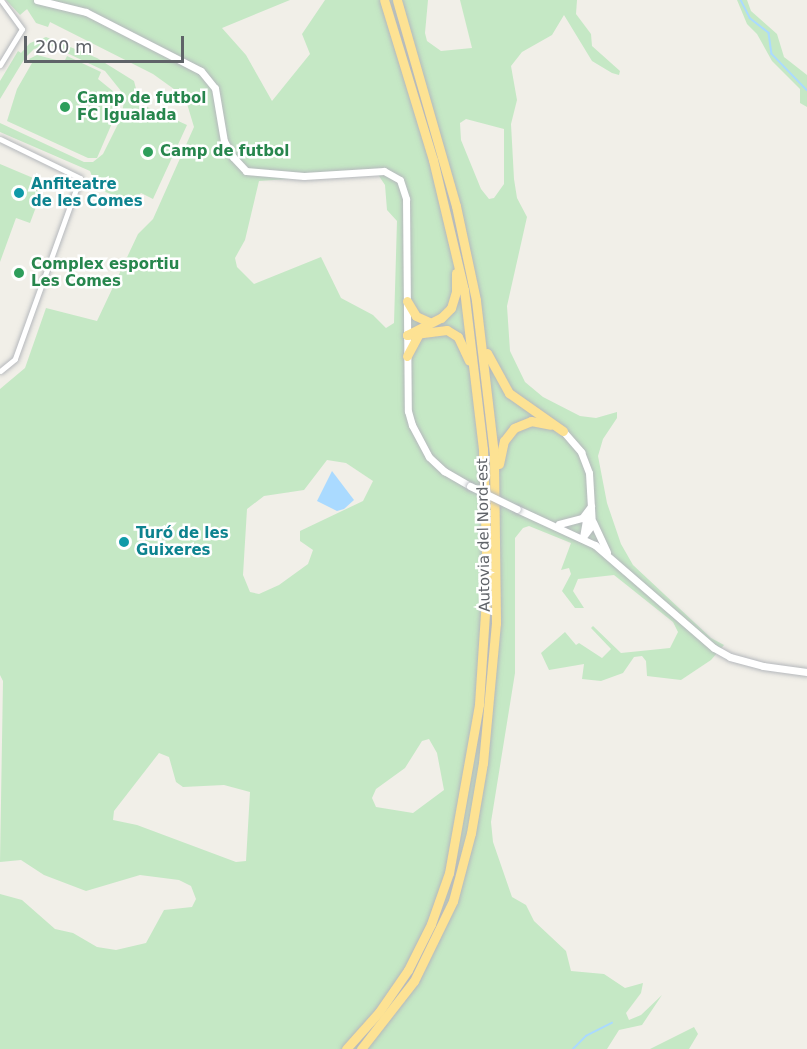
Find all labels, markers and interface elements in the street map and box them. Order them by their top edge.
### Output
scale bar [27,24,188,62]
text: 200 m [35,36,93,57]
place label: Camp de futbol FC Igualada [77,89,206,124]
marker: Camp de futbol FC Igualada [58,100,72,114]
place label: Camp de futbol [160,143,289,161]
marker: Camp de futbol [141,145,155,159]
place label: Anfiteatre de les Comes [31,175,143,210]
marker: Anfiteatre de les Comes [12,186,26,200]
place label: Complex esportiu Les Comes [31,255,179,290]
marker: Complex esportiu Les Comes [12,266,26,280]
street label: Autovia del Nord-est [474,458,494,612]
place label: Turó de les Guixeres [136,524,229,559]
marker: Turó de les Guixeres [117,535,131,549]

